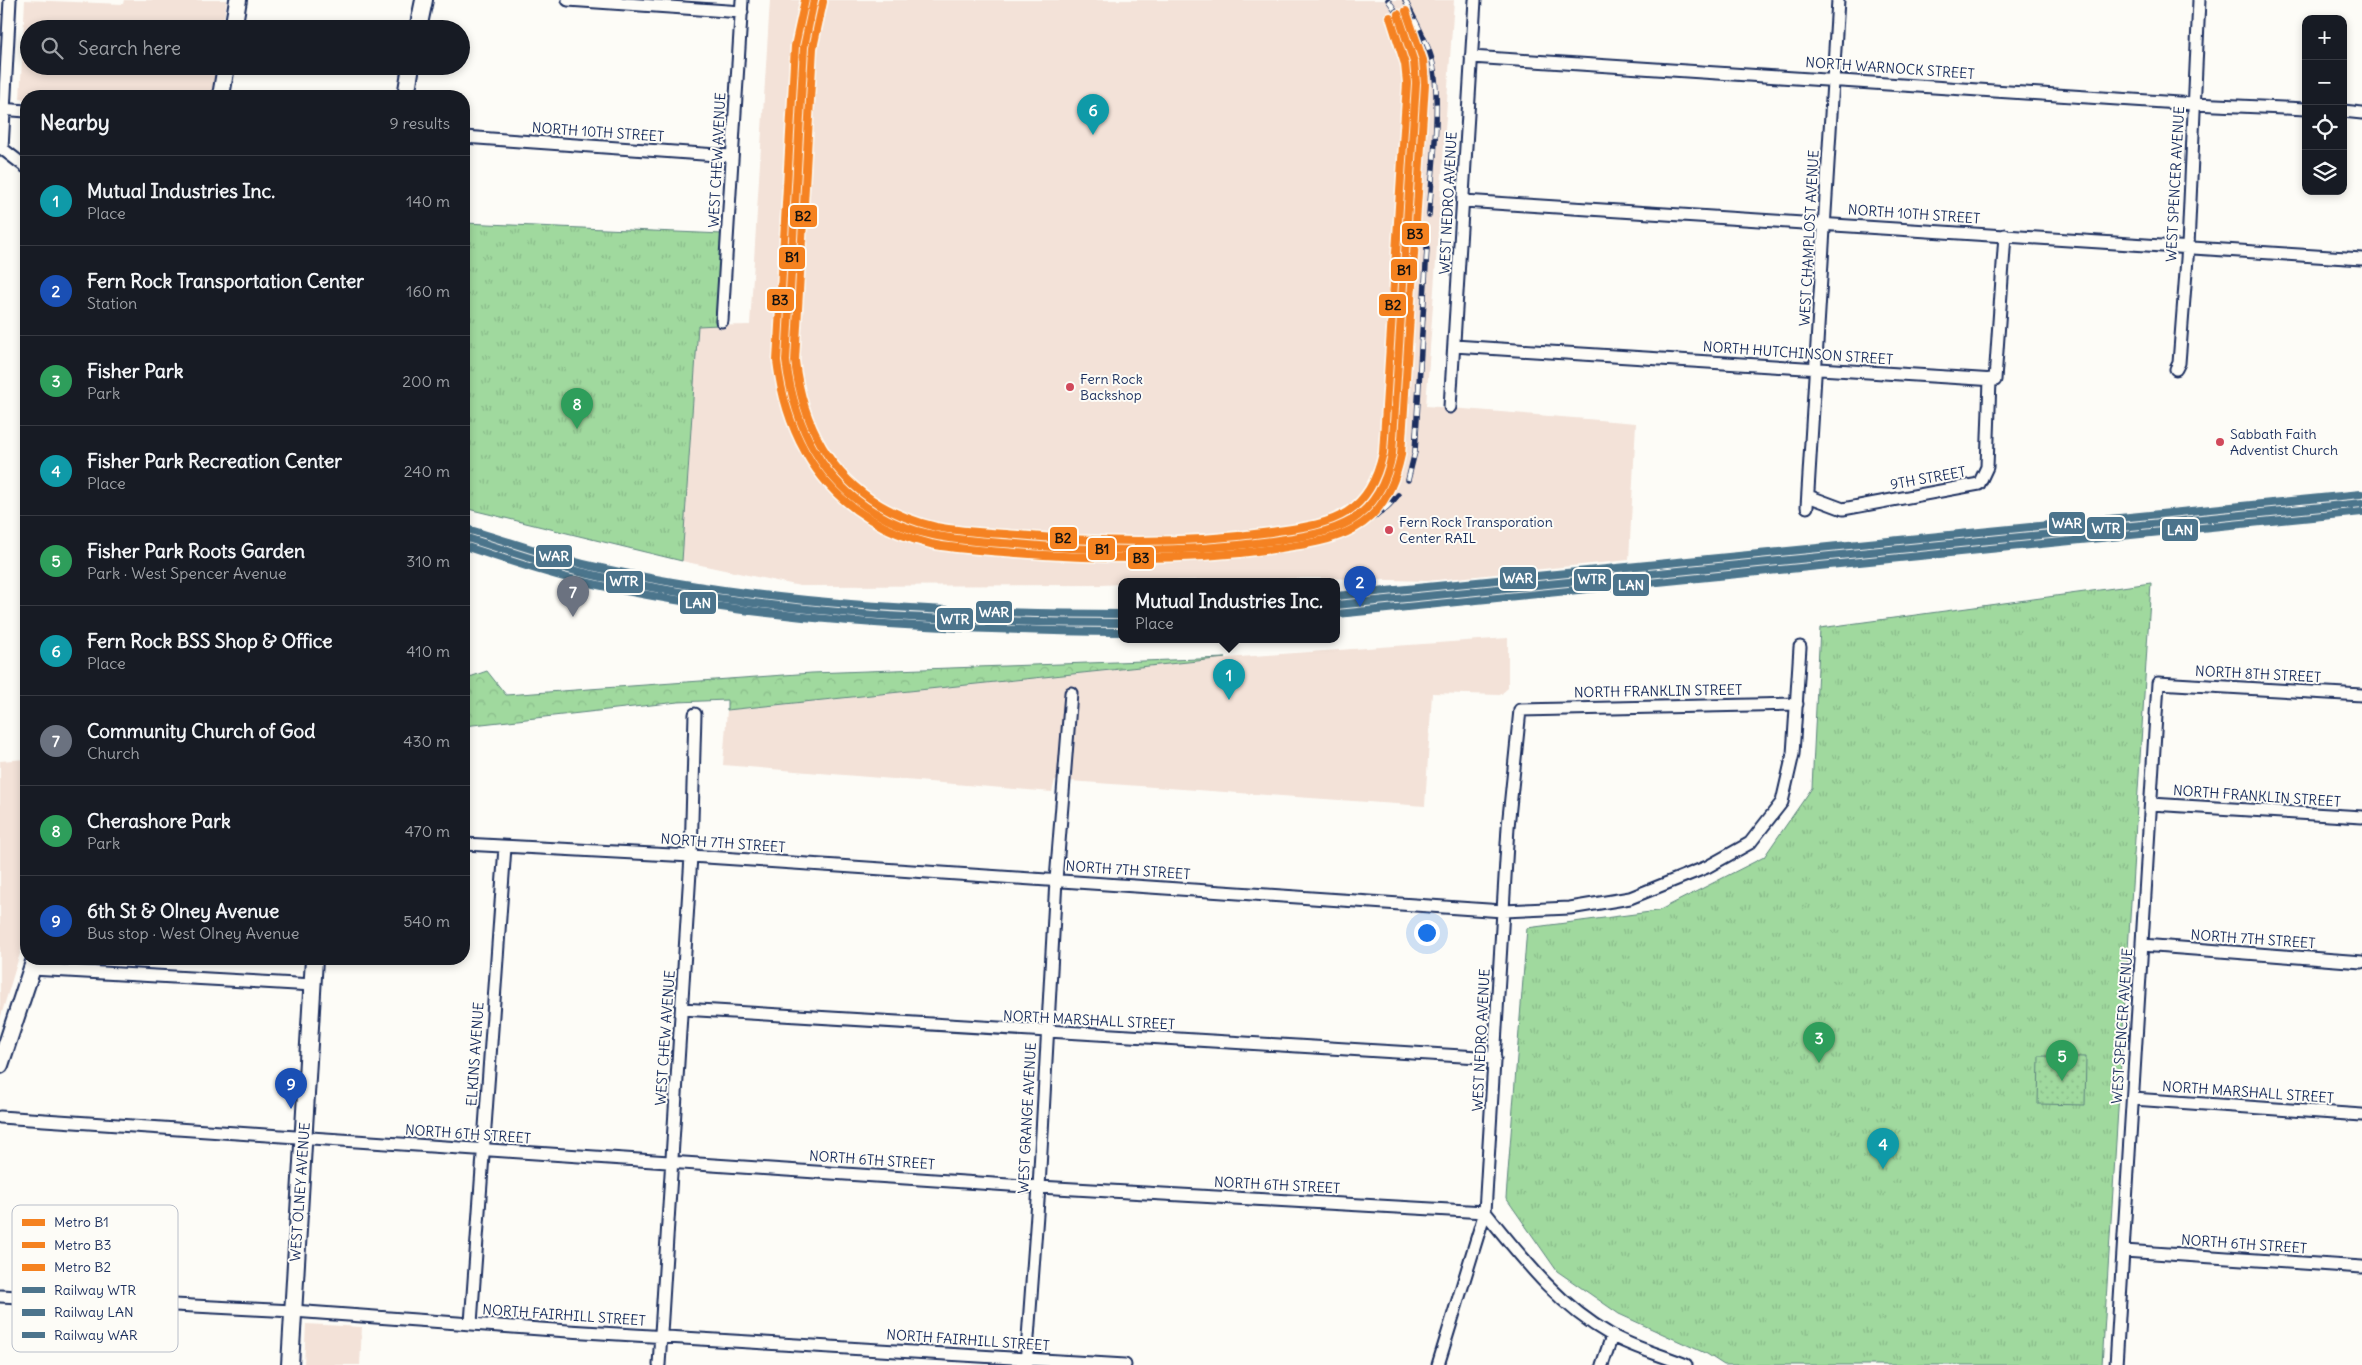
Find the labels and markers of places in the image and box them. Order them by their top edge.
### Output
pin: 6 [1077,94,1109,135]
place label: Fern Rock Backshop [1080,370,1143,404]
marker: Fern Rock Backshop [1064,381,1076,393]
pin: 8 [561,388,593,429]
place label: Sabbath Faith Adventist Church [2230,425,2338,459]
marker: Sabbath Faith Adventist Church [2214,436,2226,448]
place label: Fern Rock Transporation Center RAIL [1399,513,1553,547]
marker: Fern Rock Transporation Center RAIL [1383,524,1395,536]
pin: 2 [1344,566,1376,607]
pin: 7 [557,576,589,617]
pin: 1 [1213,659,1245,700]
pin: 3 [1803,1022,1835,1063]
pin: 5 [2046,1040,2078,1081]
pin: 9 [275,1068,307,1109]
pin: 4 [1867,1128,1899,1169]

